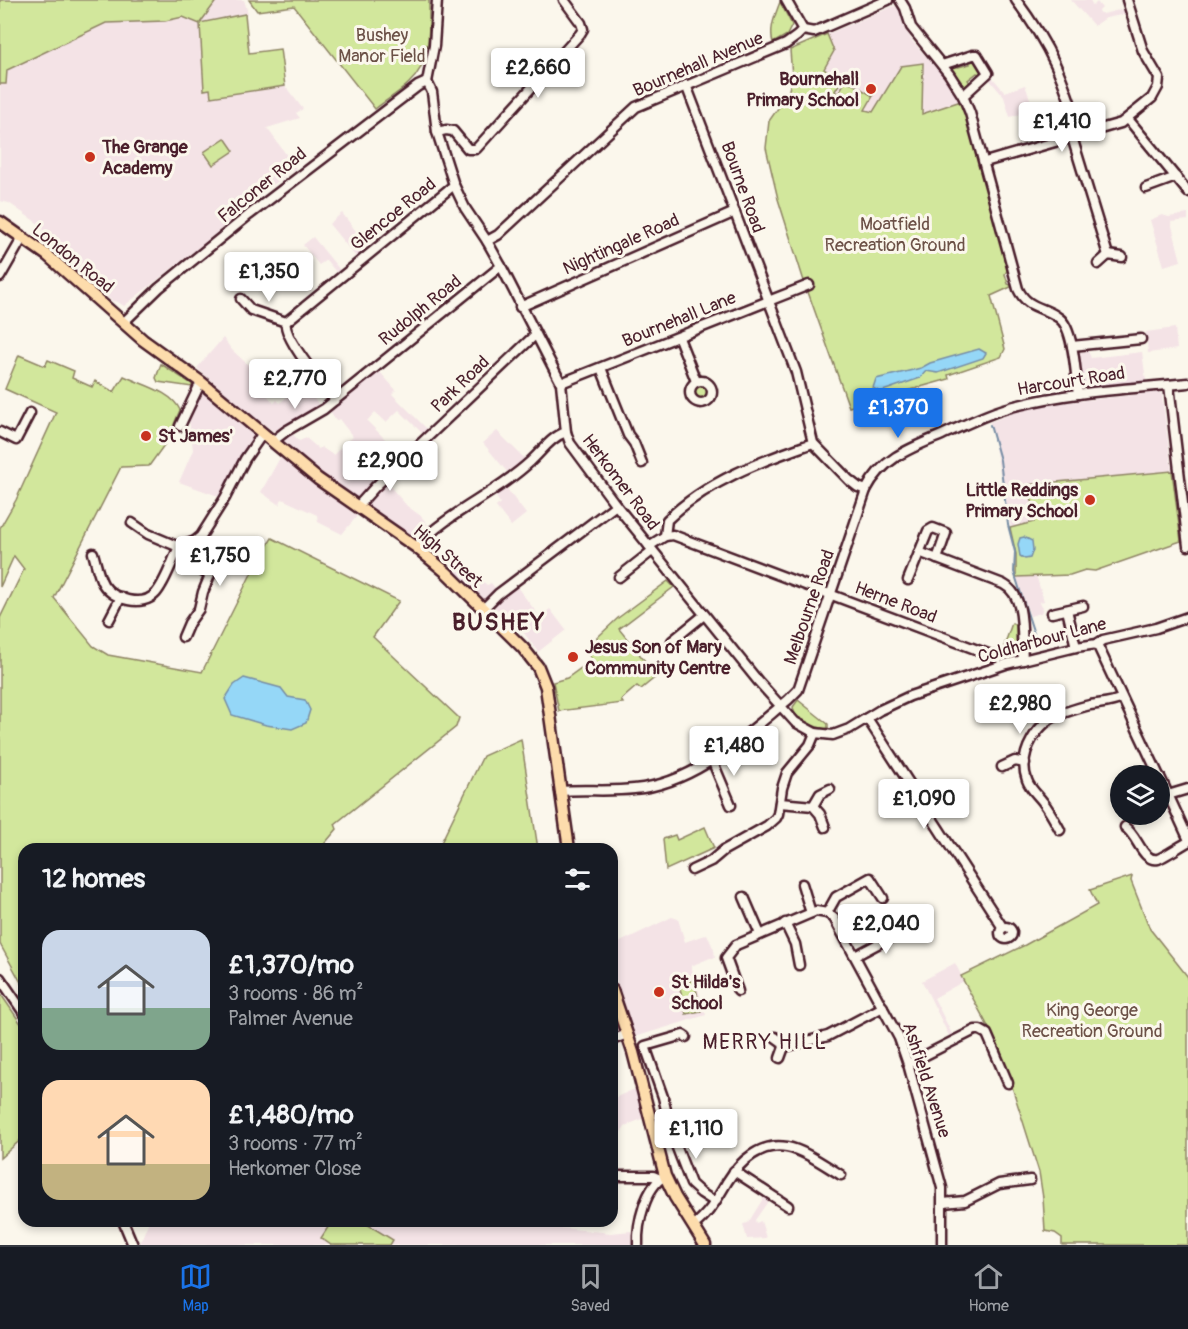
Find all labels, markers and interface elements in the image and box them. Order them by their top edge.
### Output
park label: Bushey Manor Field [338,24,426,68]
street label: Bournehall Avenue [630,27,767,102]
pin: £2,660 [489,48,587,99]
text: £2,660 [505,55,571,80]
place label: Bournehall Primary School [746,68,859,112]
marker: Bournehall Primary School [864,82,878,96]
pin: £1,410 [1013,102,1111,153]
text: £1,410 [1033,109,1091,134]
place label: The Grange Academy [101,136,189,180]
street label: Bourne Road [715,138,770,236]
street label: Falconer Road [213,143,311,228]
marker: The Grange Academy [83,150,97,164]
street label: Glencoe Road [346,173,441,256]
street label: Nightingale Road [559,208,683,280]
park label: Moatfield Recreation Ground [825,213,965,257]
street label: London Road [27,218,118,299]
pin: £1,350 [220,252,318,303]
text: £1,350 [238,259,300,284]
street label: Rudolph Road [374,270,466,351]
street label: Bournehall Lane [619,286,740,353]
street label: Park Road [426,351,494,418]
pin: £2,770 [246,359,344,410]
street label: Harcourt Road [1015,362,1127,401]
text: £2,770 [263,366,327,391]
pin: £1,370 [849,388,947,439]
text: £1,370 [867,395,929,420]
place label: St James' [158,425,233,448]
marker: St James' [139,429,153,443]
street label: Herkomer Road [577,429,664,535]
pin: £2,900 [341,441,439,492]
text: £2,900 [357,448,423,473]
place label: Little Reddings Primary School [965,479,1079,523]
marker: Little Reddings Primary School [1083,493,1097,507]
street label: High Street [408,520,488,593]
pin: £1,750 [171,536,269,587]
text: £1,750 [190,543,250,568]
street label: Melbourne Road [779,547,840,668]
street label: Herne Road [851,576,940,629]
district label: BUSHEY [452,608,546,637]
street label: Coldharbour Lane [975,612,1109,669]
place label: Jesus Son of Mary Community Centre [585,636,731,680]
marker: Jesus Son of Mary Community Centre [566,650,580,664]
pin: £2,980 [971,684,1069,735]
text: £2,980 [988,691,1052,716]
pin: £1,480 [685,726,783,777]
text: £1,480 [703,733,765,758]
map controls [1110,765,1170,825]
button: layers [1110,765,1170,825]
pin: £1,090 [875,779,973,830]
text: £1,090 [892,786,956,811]
text: 12 homes [42,863,145,895]
icon: filters [561,863,594,896]
pin: £2,040 [837,904,935,955]
text: £2,040 [852,911,920,936]
text: £1,370/mo [228,949,354,981]
icon: home [90,954,162,1026]
place label: St Hilda's School [671,971,741,1015]
text: 3 rooms · 86 m² [228,981,363,1006]
marker: St Hilda's School [652,985,666,999]
park label: King George Recreation Ground [1022,999,1162,1043]
text: Palmer Avenue [228,1006,353,1031]
street label: Ashfield Avenue [897,1020,956,1141]
district label: MERRY HILL [702,1029,828,1056]
text: £1,480/mo [228,1099,354,1131]
icon: home [90,1104,162,1176]
pin: £1,110 [647,1109,745,1160]
text: £1,110 [668,1116,724,1141]
text: 3 rooms · 77 m² [228,1131,363,1156]
text: Herkomer Close [228,1156,361,1181]
tab: Map [179,1260,212,1316]
tab: Saved [570,1260,610,1316]
tab: Home [968,1260,1009,1316]

